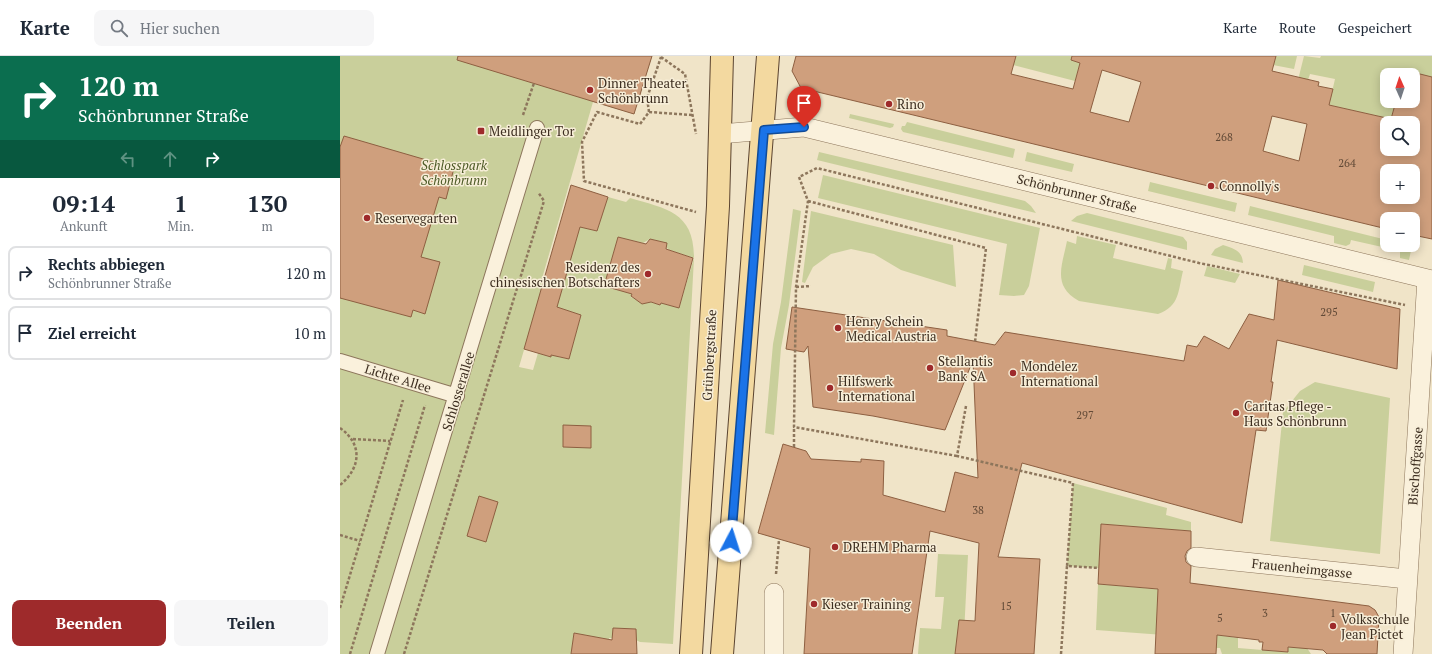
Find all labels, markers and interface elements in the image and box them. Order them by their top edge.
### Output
search box [94,10,374,46]
text: Karte [20,15,70,40]
icon: search [108,17,130,39]
text: Hier suchen [140,18,220,38]
text: Karte [1223,18,1257,37]
text: Route [1279,18,1316,37]
text: Gespeichert [1338,18,1412,37]
text: 120 m [78,67,159,104]
north arrow [1380,68,1420,108]
map controls [1380,68,1420,252]
icon: right [12,72,64,124]
place label: Dinner Theater Schönbrunn [598,74,686,107]
marker: Dinner Theater Schönbrunn [585,85,595,95]
pin [787,86,821,127]
icon: arrive [793,92,815,114]
place label: Rino [897,95,924,113]
marker: Rino [884,99,894,109]
text: Schönbrunner Straße [78,103,249,127]
button: search [1380,116,1420,156]
place label: Meidlinger Tor [489,122,574,140]
marker: Meidlinger Tor [476,126,486,136]
house number: 268 [1215,130,1233,144]
icon: left [117,148,139,170]
icon: ahead [159,148,181,170]
icon: right [201,148,223,170]
park label: Schlosspark Schönbrunn [421,156,488,189]
house number: 264 [1338,156,1356,170]
button: + [1380,164,1420,204]
street label: Schönbrunner Straße [1015,169,1139,217]
place label: Connolly's [1219,177,1279,195]
marker: Connolly's [1206,181,1216,191]
text: 09:14 [53,187,115,219]
text: 1 [174,187,188,219]
text: 130 [247,187,287,219]
place label: Reservegarten [375,209,458,227]
button: − [1380,212,1420,252]
marker: Reservegarten [362,213,372,223]
text: Ankunft [60,217,108,235]
text: Min. [168,217,194,235]
text: m [261,217,273,235]
text: Rechts abbiegen [48,254,165,274]
place label: Residenz des chinesischen Botschafters [490,258,640,291]
icon: right [14,262,36,284]
text: 120 m [285,263,326,283]
marker: Residenz des chinesischen Botschafters [643,269,653,279]
text: Schönbrunner Straße [48,274,171,292]
house number: 295 [1320,305,1338,319]
street label: Grünbergstraße [698,309,720,401]
place label: Henry Schein Medical Austria [846,312,937,345]
icon: arrive [14,322,36,344]
text: Ziel erreicht [48,323,136,343]
text: 10 m [293,323,326,343]
marker: Henry Schein Medical Austria [833,323,843,333]
street label: Schlosserallee [437,349,479,433]
place label: Stellantis Bank SA [938,352,993,385]
place label: Mondelez International [1021,357,1098,390]
street label: Lichte Allee [362,359,434,397]
marker: Stellantis Bank SA [925,363,935,373]
marker: Mondelez International [1008,368,1018,378]
place label: Hilfswerk International [838,372,915,405]
marker: Hilfswerk International [825,383,835,393]
place label: Caritas Pflege - Haus Schönbrunn [1244,397,1347,430]
house number: 297 [1076,408,1094,422]
marker: Caritas Pflege - Haus Schönbrunn [1231,408,1241,418]
street label: Bischoffgasse [1403,426,1427,506]
house number: 38 [972,503,984,517]
position arrow [710,520,752,562]
place label: DREHM Pharma [843,538,937,556]
marker: DREHM Pharma [830,542,840,552]
street label: Frauenheimgasse [1251,554,1353,582]
place label: Kieser Training [822,595,911,613]
marker: Kieser Training [809,599,819,609]
house number: 15 [1000,599,1012,613]
button: Beenden [12,600,166,646]
button: Teilen [174,600,328,646]
house number: 3 [1262,606,1268,620]
house number: 1 [1330,606,1336,620]
place label: Volksschule Jean Pictet [1341,610,1409,643]
house number: 5 [1217,611,1223,625]
marker: Volksschule Jean Pictet [1328,621,1338,631]

